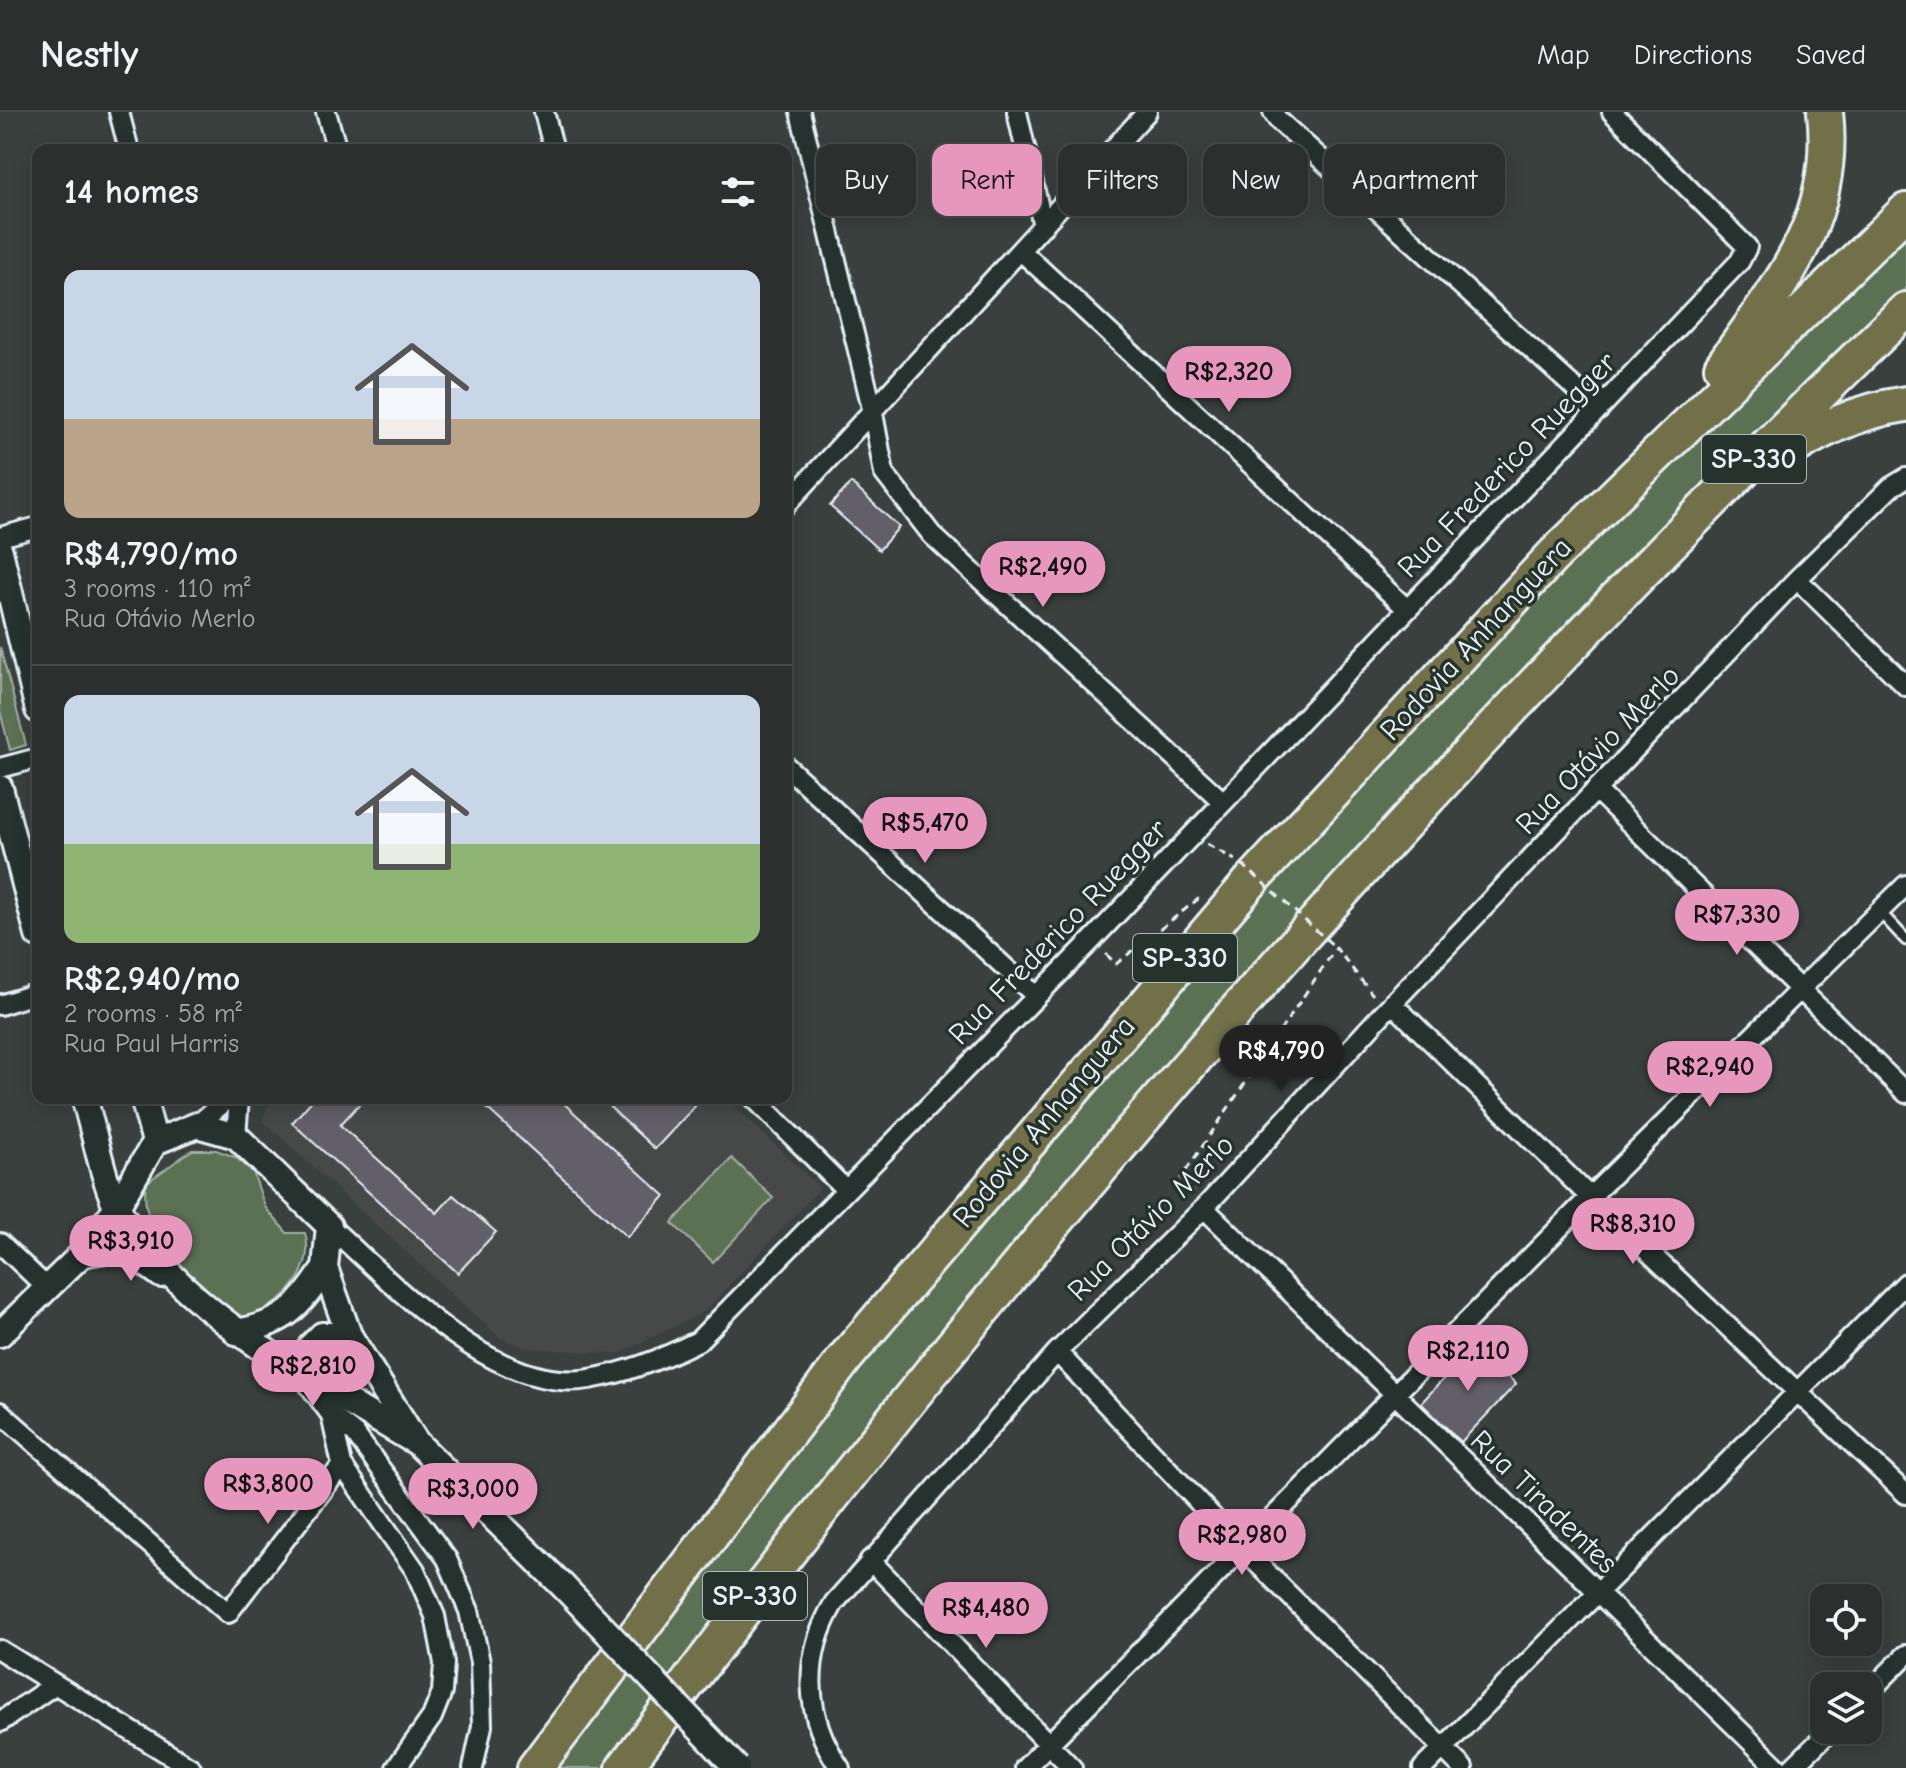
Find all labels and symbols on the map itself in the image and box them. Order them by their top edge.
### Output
street label: Rua Frederico Ruegger [1390,345,1624,585]
pin: R$2,320 [1155,346,1303,414]
road number: SP-330 [1702,435,1806,483]
street label: Rodovia Anhanguera [1373,530,1579,748]
pin: R$2,490 [969,541,1117,609]
street label: Rua Otávio Merlo [1509,658,1687,842]
pin: R$5,470 [851,797,999,865]
street label: Rua Frederico Ruegger [941,812,1175,1052]
pin: R$7,330 [1663,889,1811,957]
road number: SP-330 [1133,934,1237,982]
street label: Rodovia Anhanguera [945,1009,1143,1235]
pin: R$4,790 [1207,1025,1355,1093]
pin: R$2,940 [1636,1041,1784,1109]
street label: Rua Otávio Merlo [1061,1128,1241,1308]
pin: R$8,310 [1559,1198,1707,1266]
pin: R$3,910 [57,1215,205,1283]
pin: R$2,110 [1394,1325,1542,1393]
pin: R$2,810 [239,1340,387,1408]
street label: Rua Tiradentes [1463,1423,1625,1581]
pin: R$3,800 [194,1458,342,1526]
pin: R$3,000 [399,1463,547,1531]
pin: R$2,980 [1168,1509,1316,1577]
road number: SP-330 [703,1572,807,1620]
pin: R$4,480 [912,1582,1060,1650]

